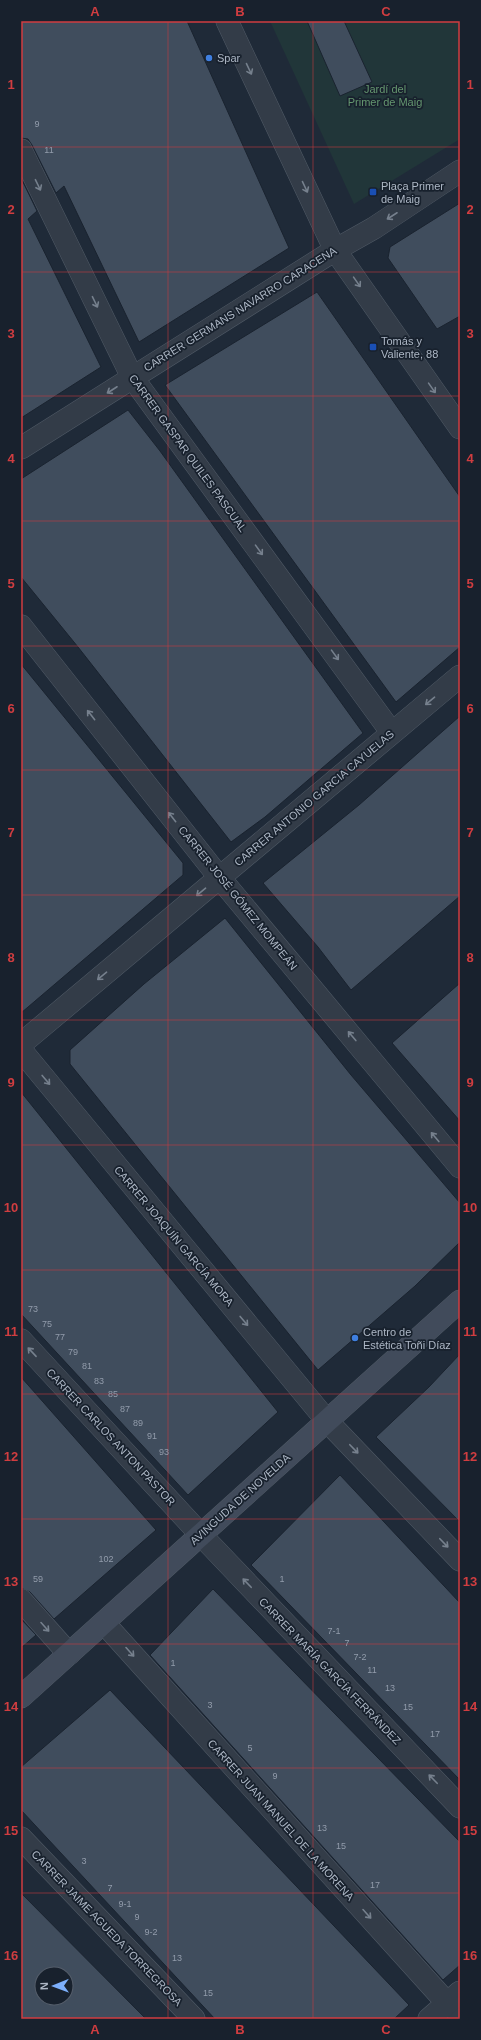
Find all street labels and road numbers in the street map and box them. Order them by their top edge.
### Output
street label: CARRER GERMANS NAVARRO CARACENA [141,244,339,374]
street label: CARRER GASPAR QUILES PASCUAL [127,372,249,534]
street label: CARRER ANTONIO GARCIA CAYUELAS [232,728,396,868]
street label: CARRER JOSÉ GÓMEZ MOMPEÁN [176,824,300,972]
street label: CARRER JOAQUÍN GARCÍA MORA [112,1164,237,1309]
street label: CARRER CARLOS ANTON PASTOR [44,1366,178,1508]
street label: AVINGUDA DE NOVELDA [188,1451,293,1547]
street label: CARRER MARÍA GARCÍA FERRÁNDEZ [257,1595,404,1747]
street label: CARRER JUAN MANUEL DE LA MORENA [206,1737,357,1903]
street label: CARRER JAIME AGUEDA TORREGROSA [29,1848,185,2009]

